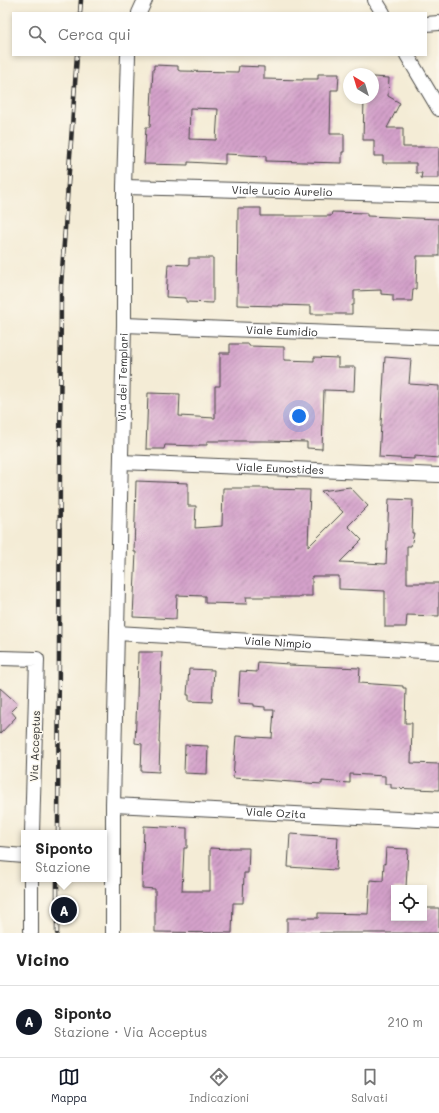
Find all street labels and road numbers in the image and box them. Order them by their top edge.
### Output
street label: Viale Lucio Aurelio [231,182,333,199]
street label: Viale Eumidio [246,322,319,339]
street label: Via dei Templari [114,333,131,422]
street label: Viale Eunostides [236,459,324,477]
street label: Viale Nimpio [244,633,312,651]
street label: Via Acceptus [26,710,43,782]
street label: Viale Ozita [245,804,306,821]

